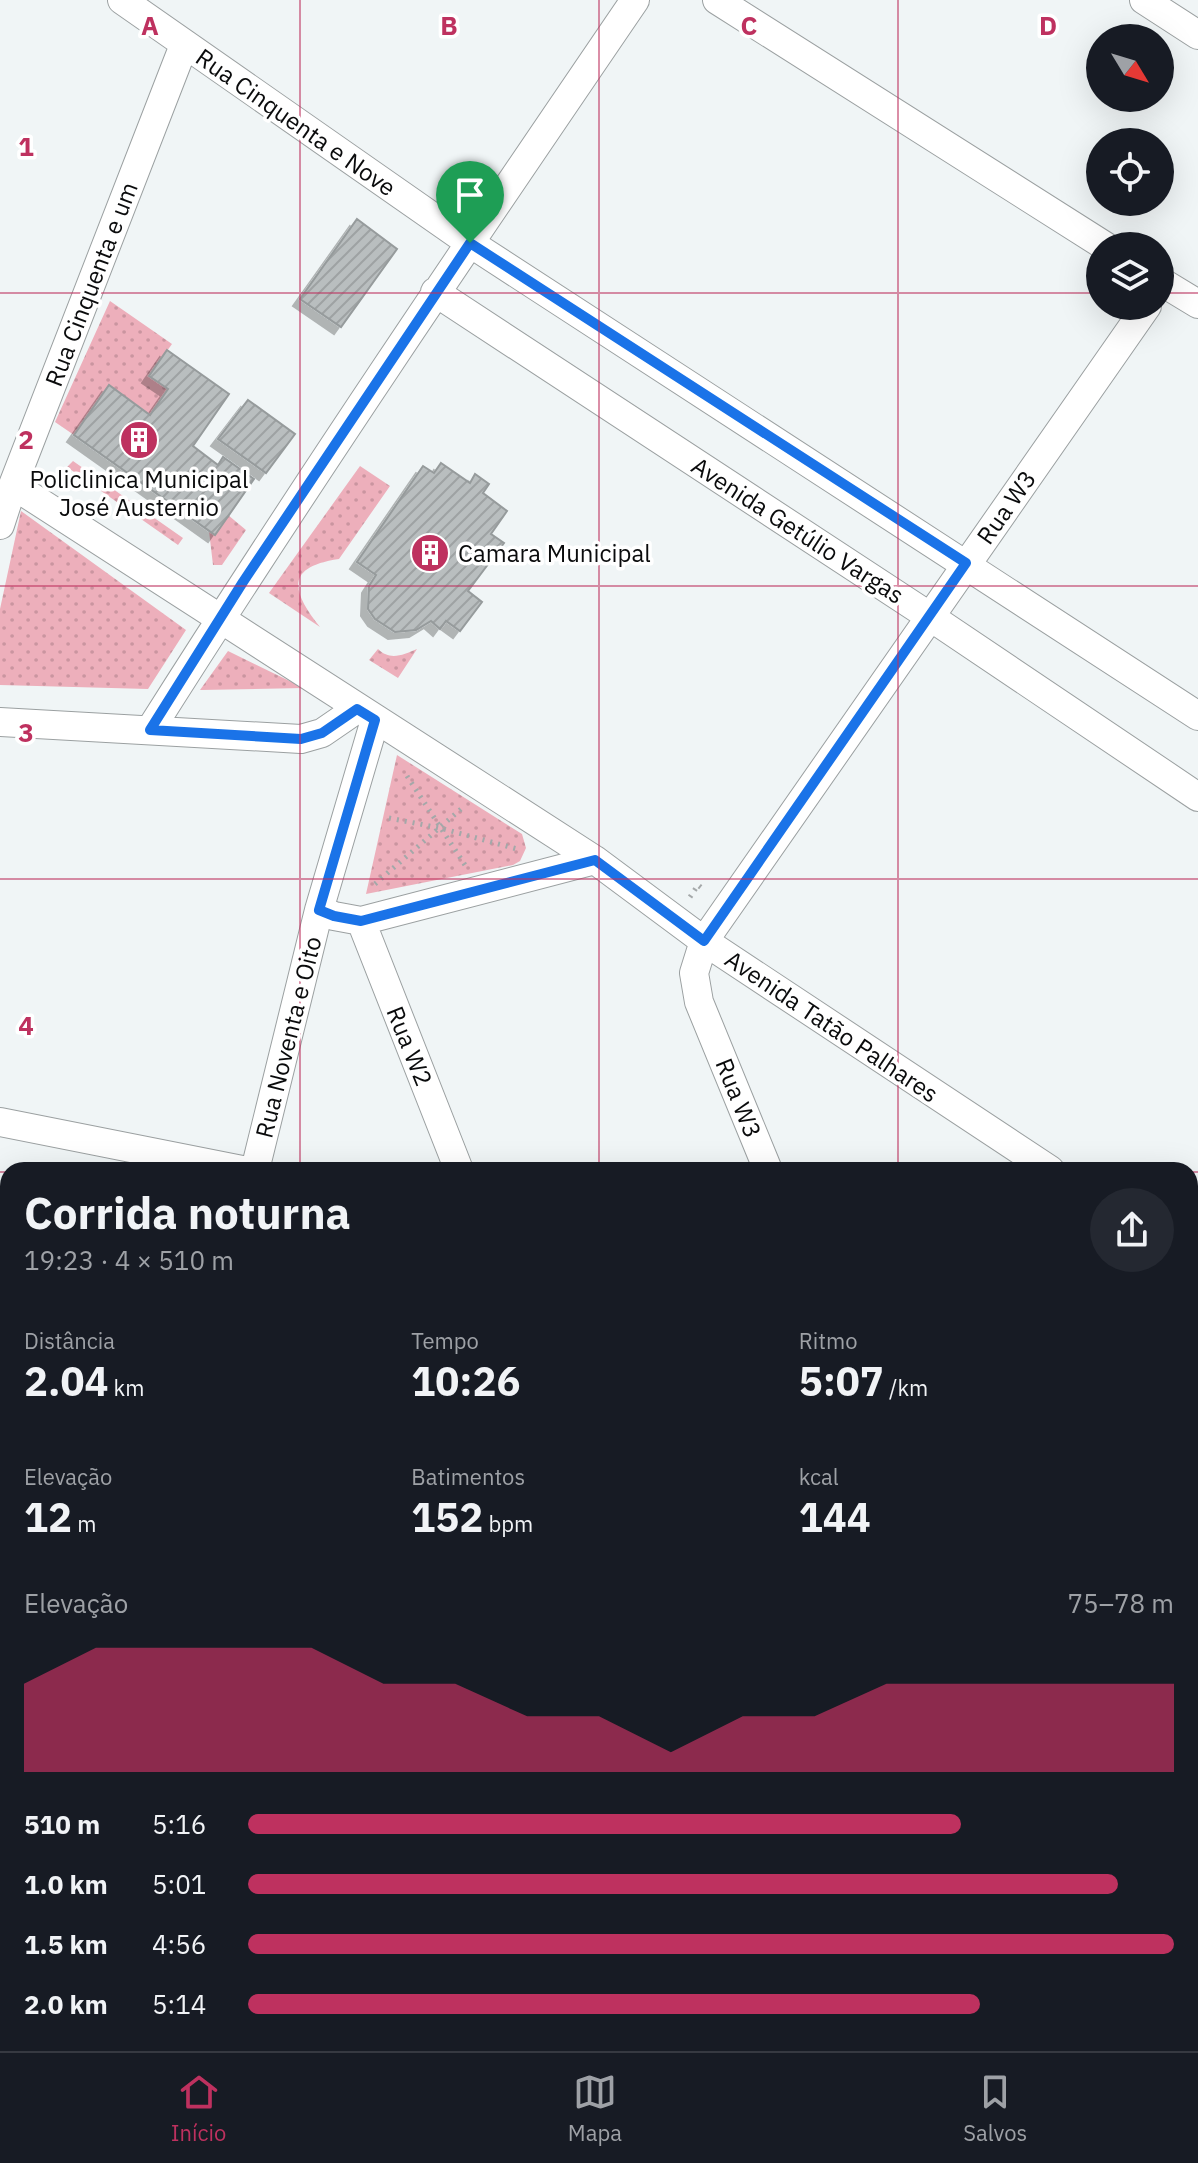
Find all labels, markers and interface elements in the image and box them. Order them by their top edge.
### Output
text: A [141,8,159,42]
text: B [440,8,458,42]
text: C [741,8,758,42]
text: D [1039,8,1057,42]
north arrow [1086,24,1174,112]
map controls [1086,24,1174,320]
street label: Rua Cinquenta e Nove [190,41,402,203]
button: locate [1086,128,1174,216]
text: 1 [18,129,34,163]
pin [436,161,504,243]
icon: arrive [448,173,492,217]
street label: Rua Cinquenta e um [37,177,145,391]
button: layers [1086,232,1174,320]
building icon: Policlinica Municipal José Austernio [118,419,160,461]
text: 2 [18,422,34,456]
street label: Avenida Getúlio Vargas [686,449,910,611]
place label: Policlinica Municipal José Austernio [30,463,248,523]
street label: Rua W3 [969,464,1043,550]
building icon: Camara Municipal [409,532,451,574]
place label: Camara Municipal [458,537,651,569]
text: 3 [18,715,34,749]
street label: Rua Noventa e Oito [247,933,329,1141]
street label: Avenida Tatão Palhares [719,943,945,1109]
street label: Rua W2 [380,1001,440,1091]
text: 4 [18,1008,34,1042]
street label: Rua W3 [709,1053,769,1143]
text: Corrida noturna [24,1184,351,1241]
button: share [1090,1188,1174,1272]
text: 19:23 · 4 × 510 m [24,1243,234,1277]
text: Distância [24,1326,115,1355]
text: Tempo [411,1326,479,1355]
text: Ritmo [799,1326,858,1355]
text: 2.04 [24,1355,108,1407]
text: 10:26 [411,1355,521,1407]
text: 5:07 [799,1355,884,1407]
text: km [108,1373,144,1402]
text: /km [884,1373,928,1402]
text: Elevação [24,1462,112,1491]
text: Batimentos [411,1462,525,1491]
text: kcal [799,1462,839,1491]
text: 12 [24,1491,72,1543]
text: 152 [411,1491,483,1543]
text: 144 [799,1491,871,1543]
text: m [72,1509,96,1538]
text: bpm [483,1509,533,1538]
text: Elevação [24,1586,128,1620]
text: 75–78 m [1067,1586,1174,1620]
text: 510 m [24,1807,100,1841]
text: 5:16 [152,1807,206,1841]
text: 1.0 km [24,1867,108,1901]
text: 5:01 [152,1867,206,1901]
text: 1.5 km [24,1927,108,1961]
text: 4:56 [152,1927,206,1961]
text: 2.0 km [24,1987,108,2021]
text: 5:14 [152,1987,206,2021]
tab: Início [171,2070,226,2147]
tab: Mapa [568,2070,622,2147]
tab: Salvos [963,2070,1027,2147]

